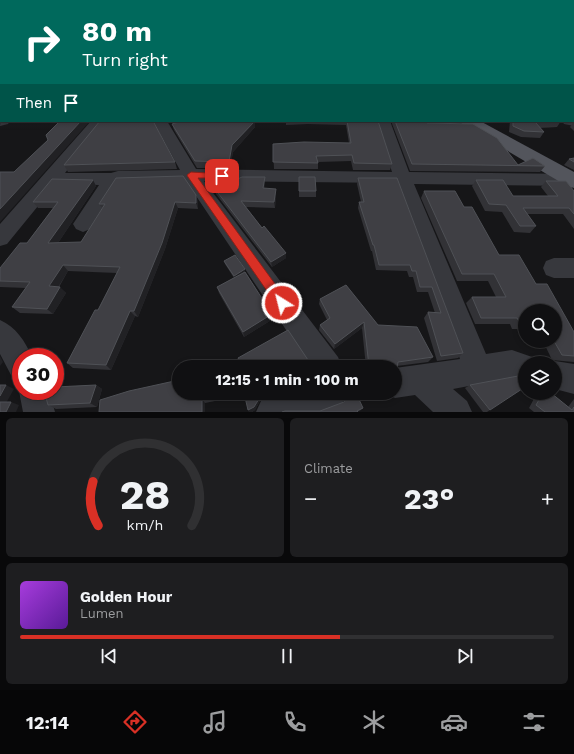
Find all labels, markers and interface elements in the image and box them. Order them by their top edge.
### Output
text: 80 m [82,15,152,48]
icon: right [16,16,68,68]
text: Turn right [82,49,168,70]
icon: arrive [60,92,82,114]
text: Then [16,94,52,112]
pin [205,159,239,193]
icon: arrive [211,165,233,187]
position arrow [261,282,303,324]
map controls [518,304,562,400]
button: search [518,304,562,348]
speed limit sign: 30 [12,348,64,400]
button: layers [518,356,562,400]
text: 12:15 · 1 min · 100 m [215,371,359,389]
text: Climate [304,461,353,476]
text: 28 [120,469,170,518]
text: 23° [404,481,454,516]
text: − [304,486,317,511]
text: + [541,486,554,511]
text: km/h [127,516,163,532]
text: Golden Hour [80,588,172,606]
text: Lumen [80,606,124,621]
icon: previous [98,645,120,667]
icon: pause [276,645,298,667]
icon: next [454,645,476,667]
icon: directions [121,708,149,736]
icon: music [201,708,229,736]
icon: phone [281,708,309,736]
icon: climate [360,708,388,736]
icon: car [440,708,468,736]
icon: filters [520,708,548,736]
text: 12:14 [26,712,69,733]

